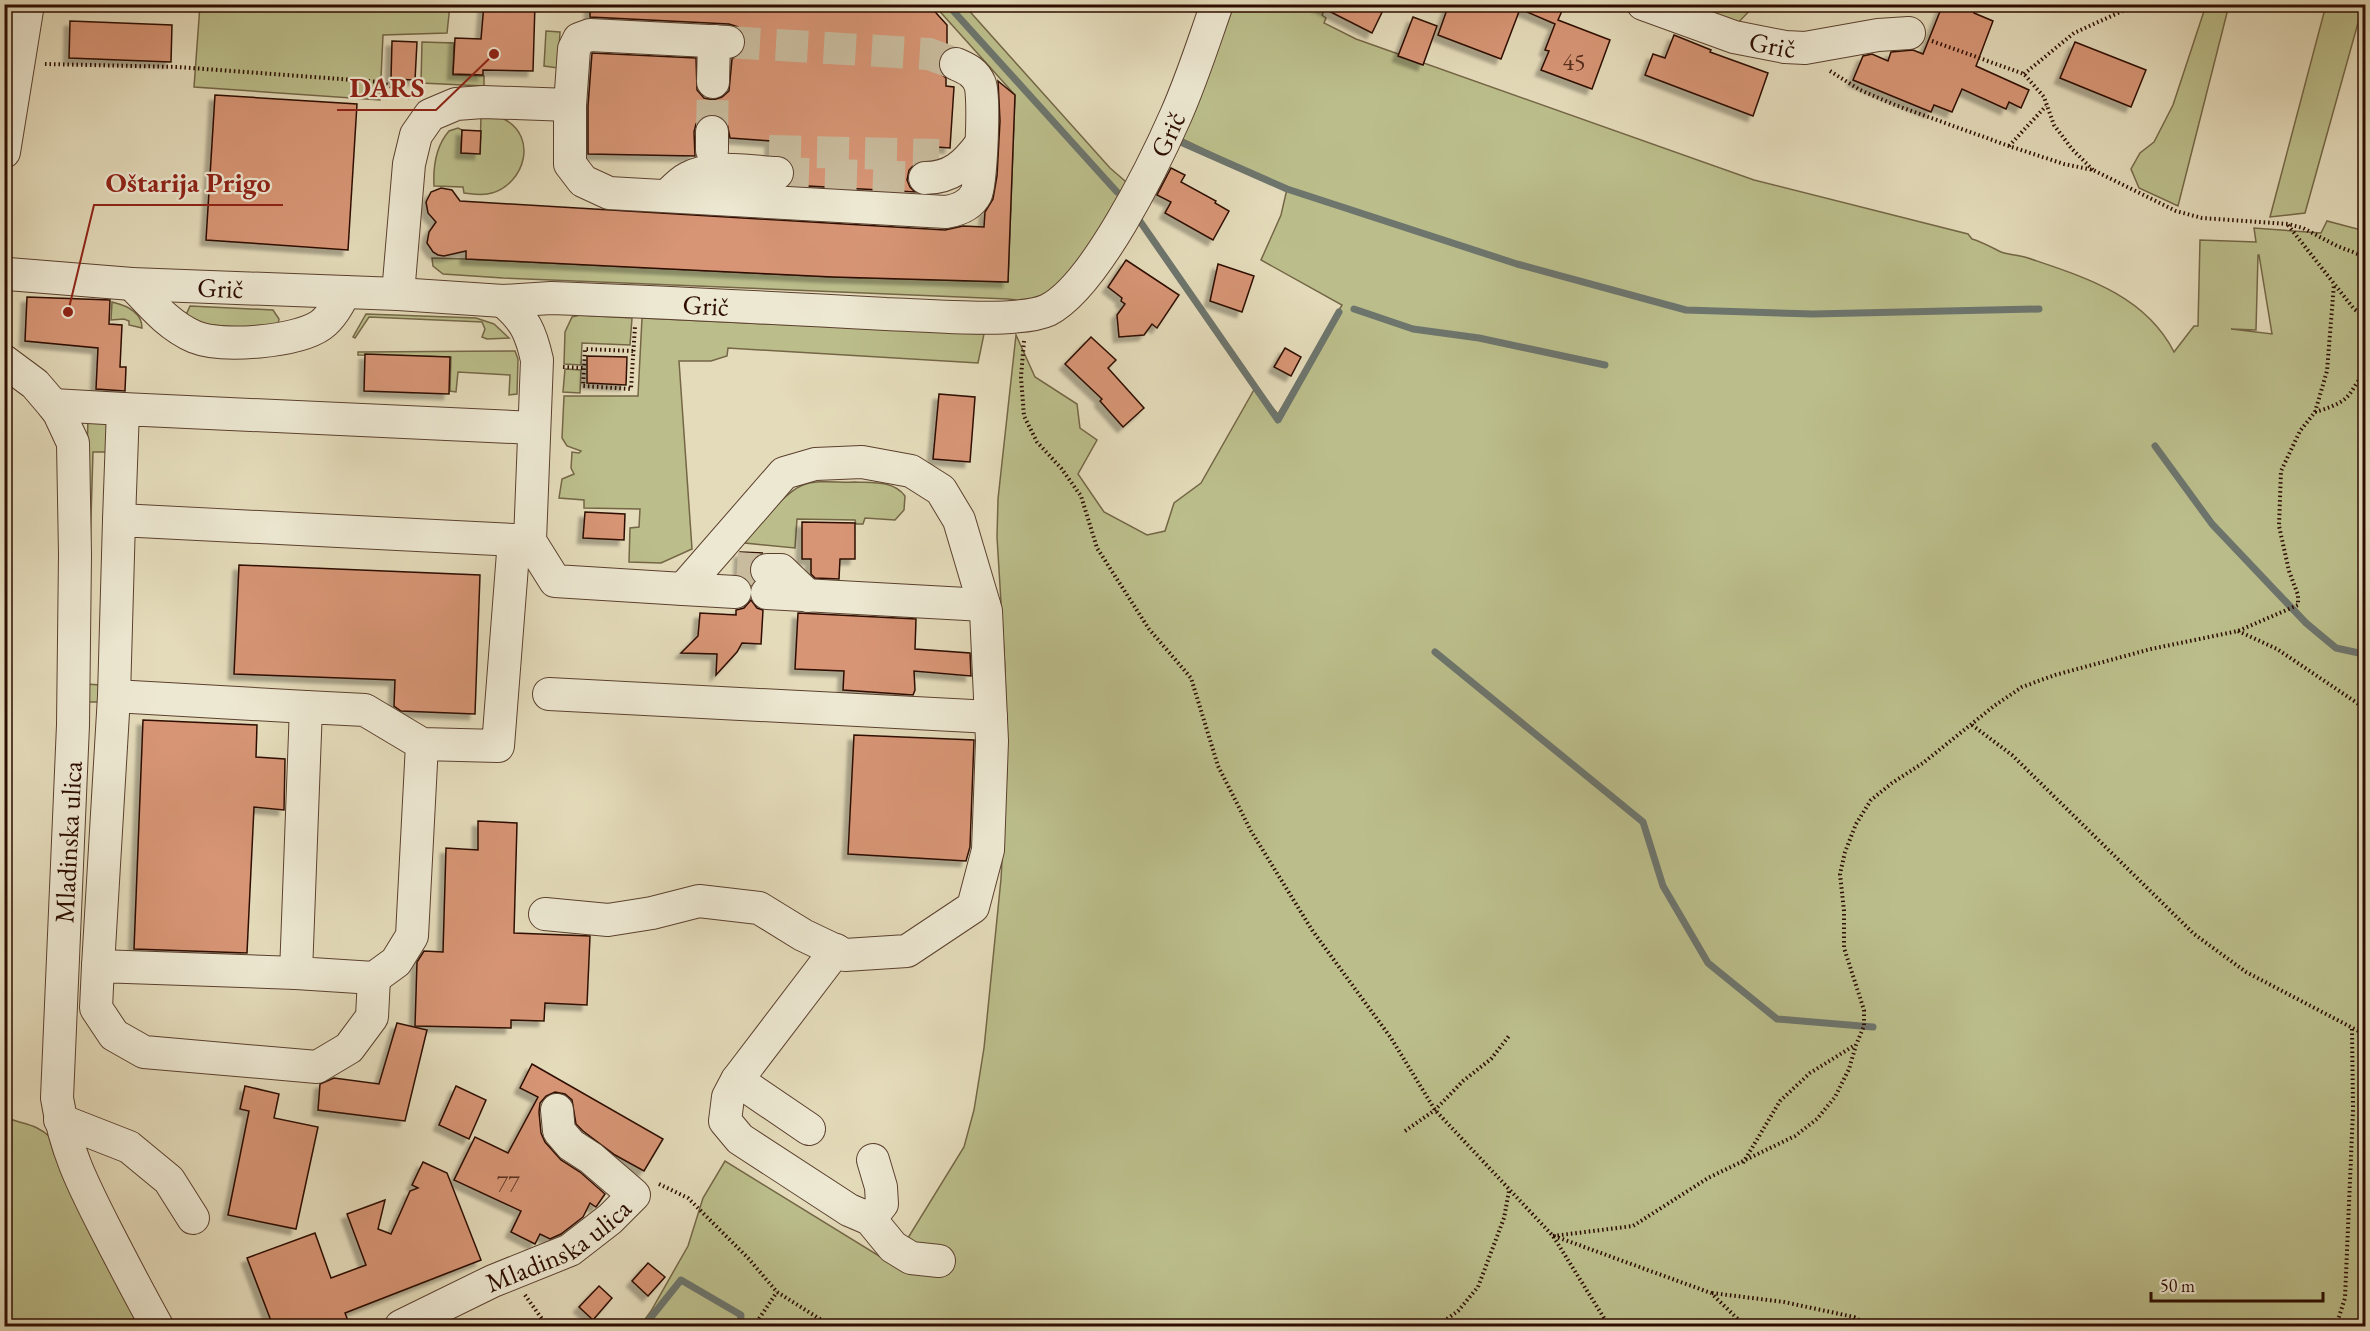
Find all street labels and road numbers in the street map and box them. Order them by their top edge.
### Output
street label: Grič [1746,23,1796,65]
street label: Grič [1142,106,1193,163]
street label: Grič [197,269,244,306]
street label: Grič [682,286,730,323]
street label: Mladinska ulica [46,760,90,924]
street label: Mladinska ulica [480,1191,638,1300]

